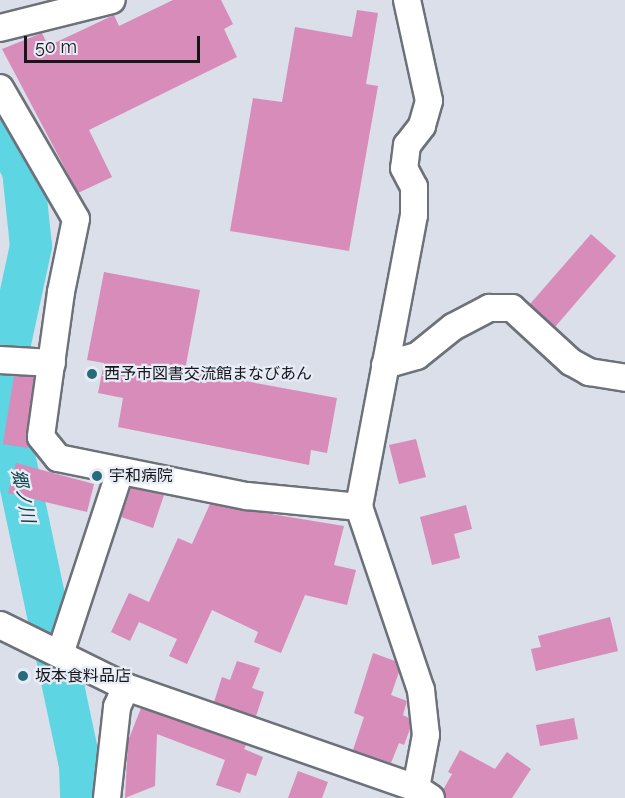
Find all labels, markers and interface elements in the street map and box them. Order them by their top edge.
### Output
scale bar [27,24,202,62]
text: 50 m [35,36,77,57]
place label: 西予市図書交流館まなびあん [104,364,312,384]
marker: 西予市図書交流館まなびあん [85,367,99,381]
place label: 宇和病院 [109,466,173,486]
water label: 郷ノ川 [7,467,39,525]
marker: 宇和病院 [90,469,104,483]
place label: 坂本食料品店 [35,666,131,686]
marker: 坂本食料品店 [16,669,30,683]

